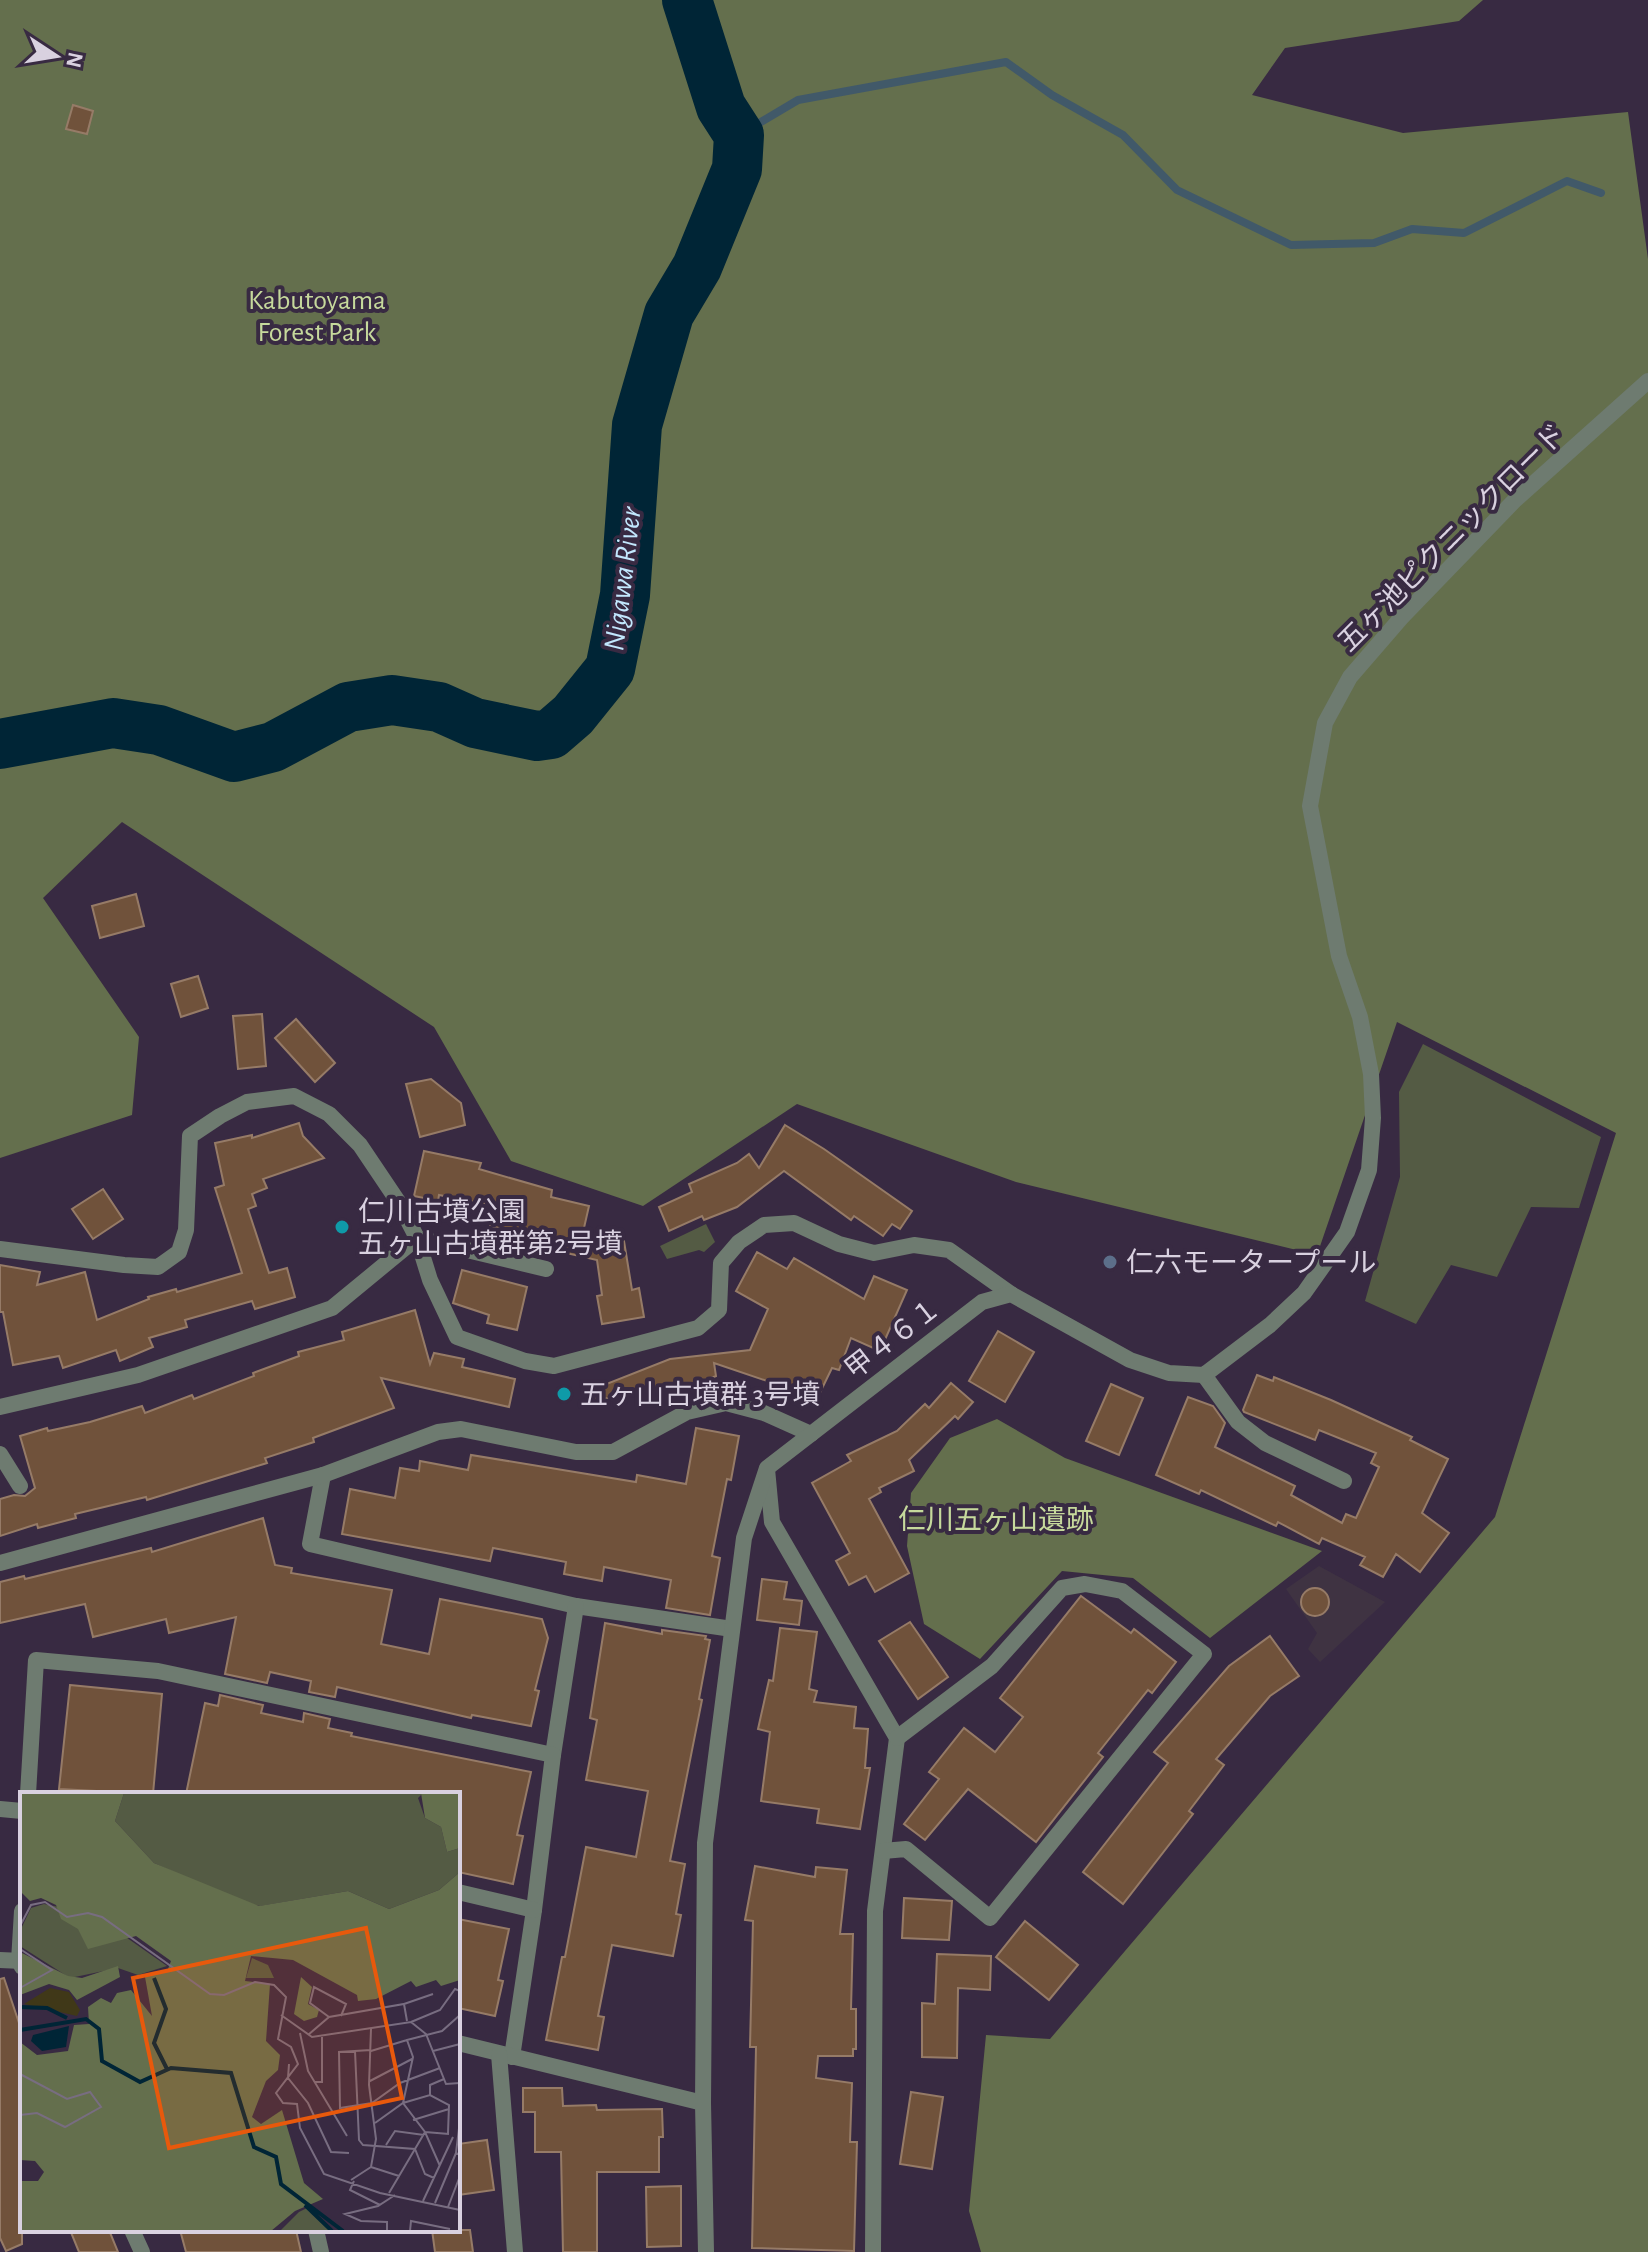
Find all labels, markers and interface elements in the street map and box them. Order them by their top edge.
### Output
north arrow [16,16,96,96]
text: N [62,50,87,70]
park label: Kabutoyama Forest Park [248,287,386,347]
street label: 五ヶ池ピクニックロード [1332,418,1571,657]
water label: Nigawa River [599,504,647,653]
place label: 仁川古墳公園 五ヶ山古墳群第2号墳 [358,1197,623,1259]
marker: 仁川古墳公園 五ヶ山古墳群第2号墳 [333,1218,351,1236]
place label: 仁六モータープール [1126,1248,1376,1278]
marker: 仁六モータープール [1101,1253,1119,1271]
street label: 甲４６１ [840,1294,946,1385]
place label: 五ヶ山古墳群 3号墳 [580,1380,820,1410]
marker: 五ヶ山古墳群 3号墳 [555,1385,573,1403]
park label: 仁川五ヶ山遺跡 [898,1505,1094,1535]
inset map [20,1792,460,2232]

